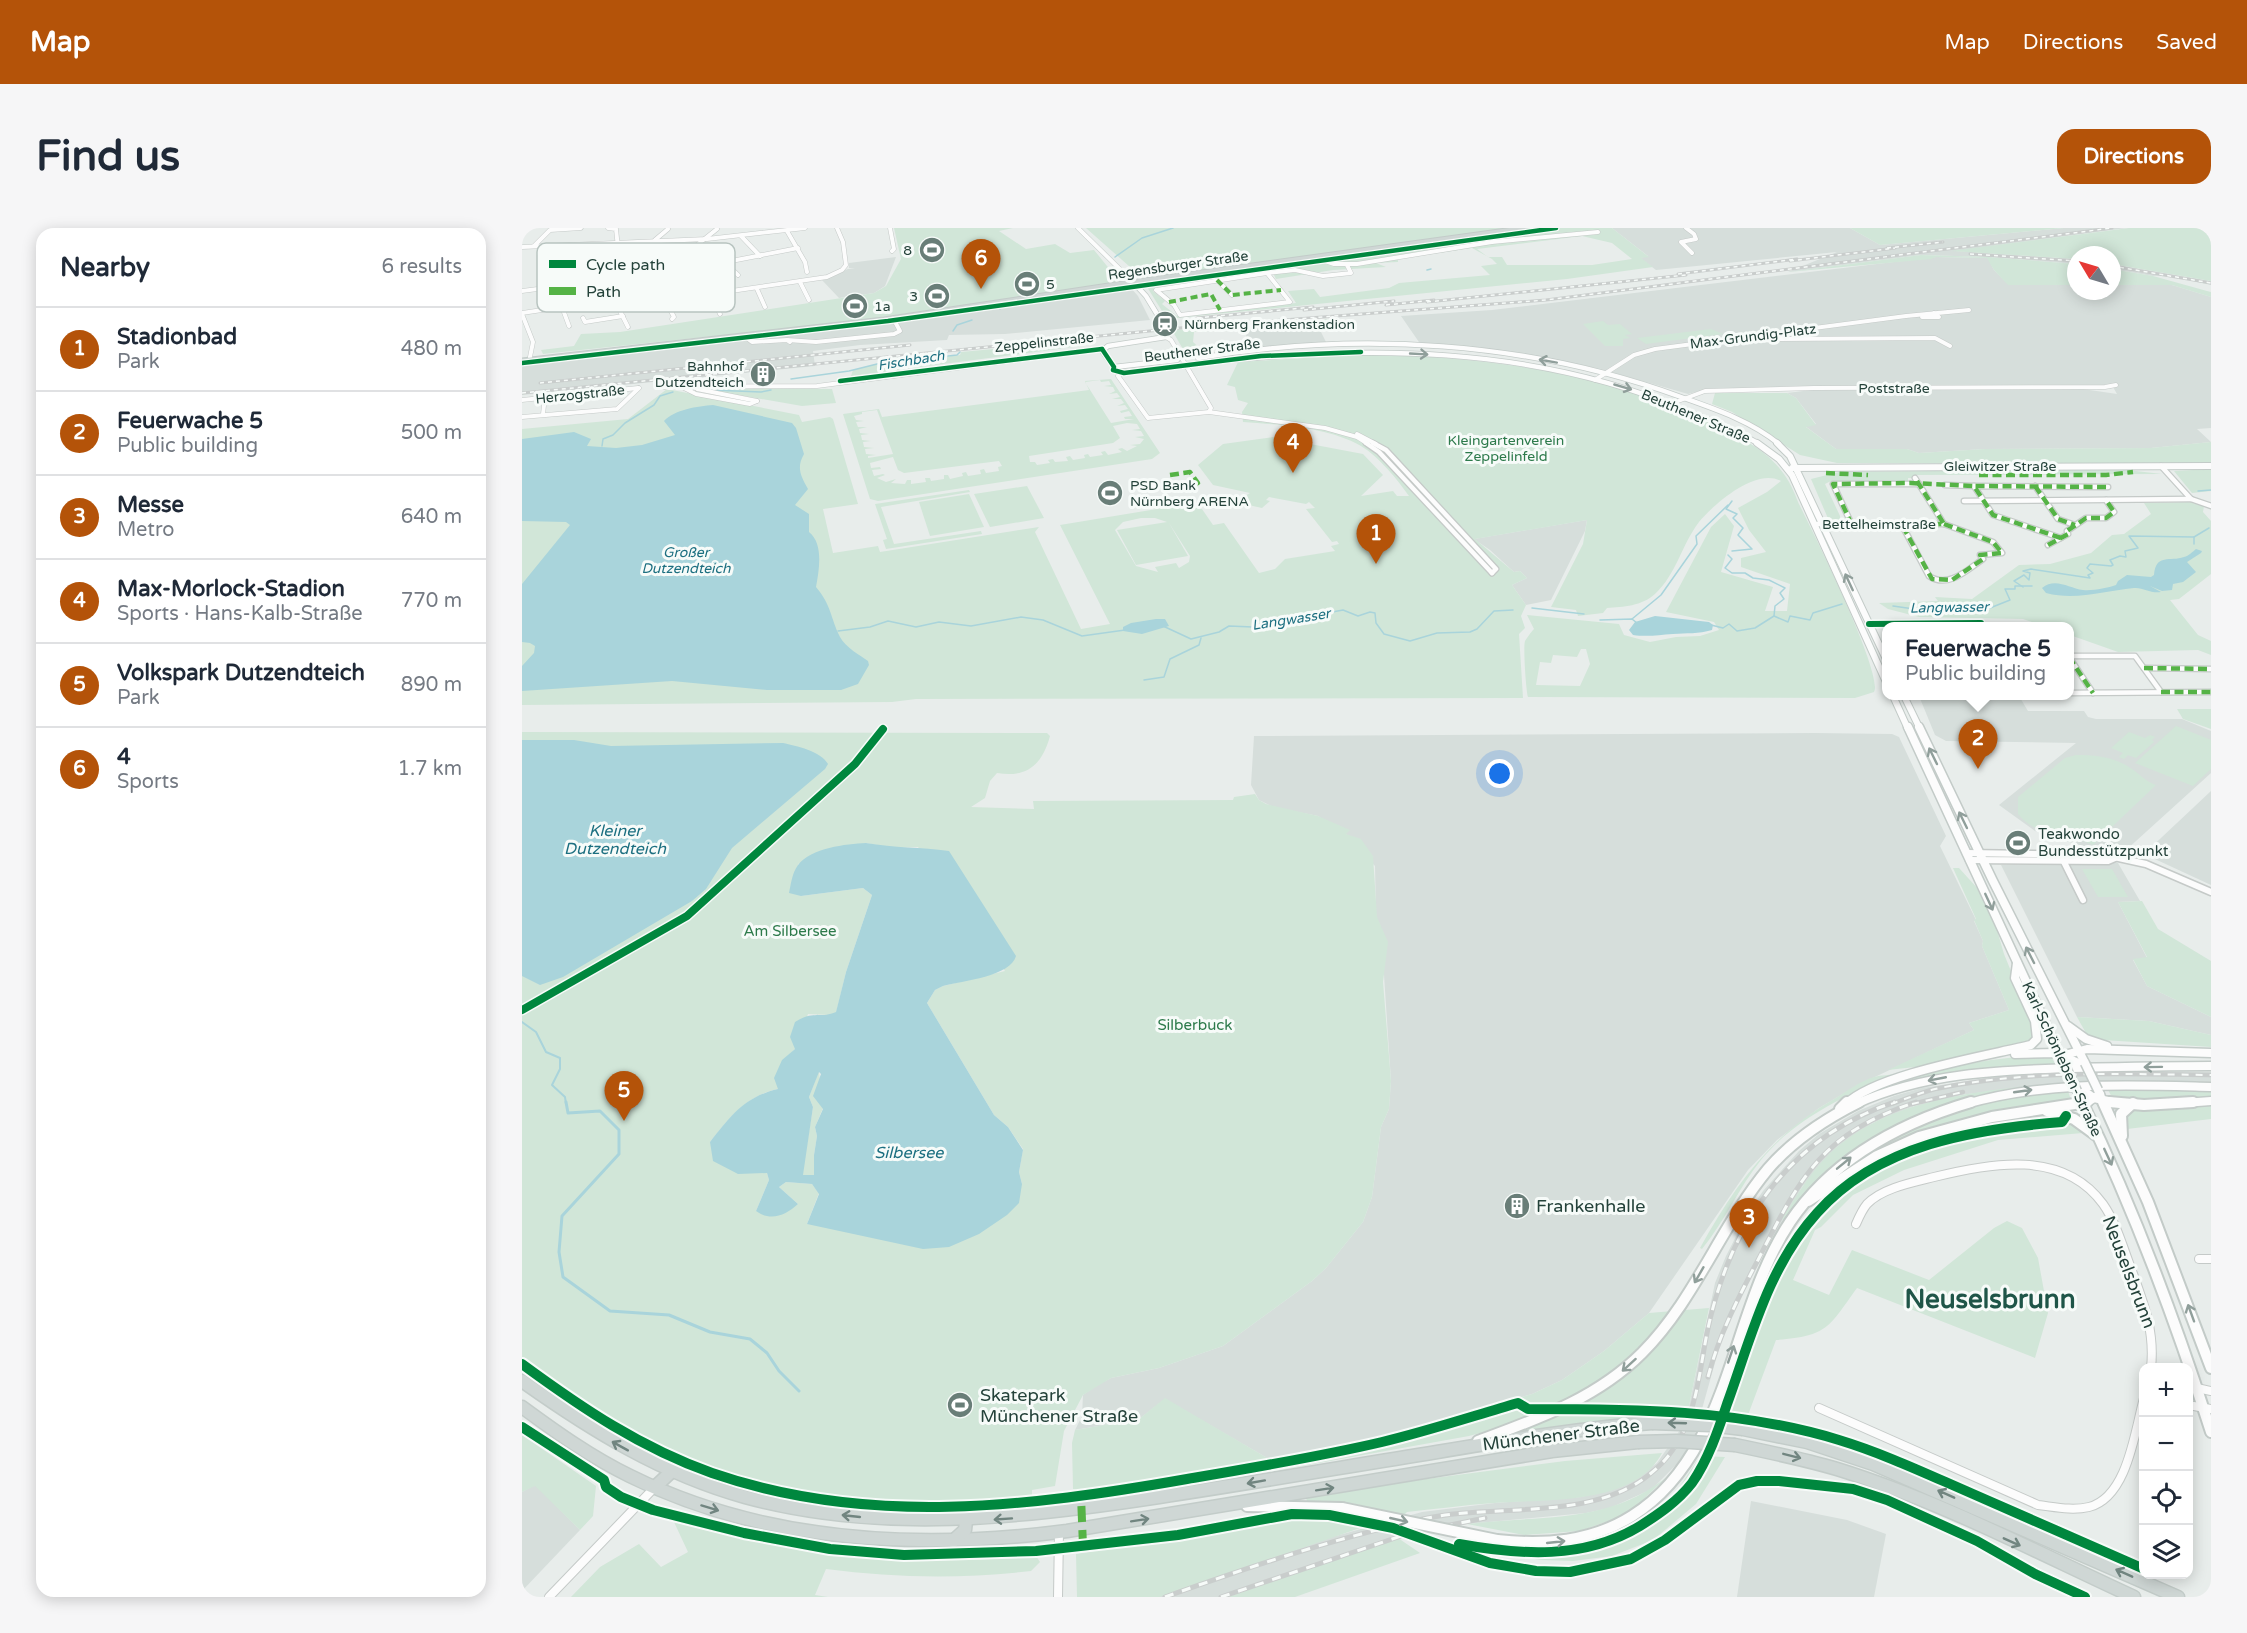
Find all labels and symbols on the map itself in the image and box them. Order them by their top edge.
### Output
sports icon: 8 [917,235,947,265]
pin: 6 [962,239,1000,289]
place label: 8 [903,242,912,259]
legend [537,243,735,312]
north arrow [2067,246,2121,300]
street label: Regensburger Straße [1107,247,1249,284]
text: Cycle path [586,255,665,275]
sports icon: 5 [1012,269,1042,299]
place label: 5 [1046,276,1055,293]
sports icon: 3 [922,281,952,311]
text: Path [586,282,621,302]
place label: 3 [909,288,918,305]
sports icon: 1a [840,291,870,321]
place label: 1a [874,298,891,315]
station icon: Nürnberg Frankenstadion [1150,309,1180,339]
place label: Nürnberg Frankenstadion [1184,316,1355,333]
street label: Max-Grundig-Platz [1689,320,1817,353]
street label: Zeppelinstraße [994,329,1095,356]
street label: Beuthener Straße [1143,335,1261,366]
water label: Fischbach [877,347,946,374]
one-way arrow [1409,348,1429,359]
one-way arrow [1539,355,1558,366]
place label: Bahnhof Dutzendteich [655,358,745,391]
building icon: Bahnhof Dutzendteich [748,359,778,389]
street label: Poststraße [1858,380,1930,397]
street label: Herzogstraße [535,381,626,408]
one-way arrow [1613,382,1632,393]
street label: Beuthener Straße [1639,386,1753,447]
pin: 4 [1274,424,1312,473]
park label: Kleingartenverein Zeppelinfeld [1448,432,1564,465]
street label: Gleiwitzer Straße [1944,458,2056,475]
place label: PSD Bank Nürnberg ARENA [1130,477,1249,510]
sports icon: PSD Bank Nürnberg ARENA [1095,478,1125,508]
pin: 1 [1356,514,1396,564]
street label: Bettelheimstraße [1822,516,1936,533]
water label: Großer Dutzendteich [641,544,731,577]
one-way arrow [1843,573,1855,591]
water label: Langwasser [1909,598,1990,617]
water label: Langwasser [1251,605,1333,634]
pin: 2 [1958,720,1998,769]
one-way arrow [1927,748,1939,766]
your location [1485,759,1514,788]
one-way arrow [1957,811,1969,829]
water label: Kleiner Dutzendteich [564,821,667,859]
place label: Teakwondo Bundesstützpunkt [2038,825,2169,860]
sports icon: Teakwondo Bundesstützpunkt [2003,828,2033,858]
one-way arrow [1983,892,1995,910]
park label: Am Silbersee [743,922,837,940]
one-way arrow [2024,947,2036,964]
street label: Karl-Schönleben-Straße [2018,979,2106,1139]
park label: Silberbuck [1157,1016,1233,1034]
one-way arrow [2143,1061,2163,1072]
pin: 5 [604,1072,644,1121]
one-way arrow [1928,1074,1947,1085]
one-way arrow [2012,1085,2032,1096]
water label: Silbersee [875,1143,944,1163]
one-way arrow [2102,1148,2114,1166]
one-way arrow [1836,1157,1852,1170]
building icon: Frankenhalle [1502,1191,1532,1221]
place label: Frankenhalle [1536,1195,1645,1217]
pin: 3 [1730,1198,1768,1248]
street label: Neuselsbrunn [2098,1213,2160,1331]
one-way arrow [1693,1266,1705,1283]
district label: Neuselsbrunn [1904,1284,2076,1315]
one-way arrow [2185,1304,2196,1322]
one-way arrow [1727,1345,1738,1364]
one-way arrow [1622,1358,1637,1372]
place label: Skatepark Münchener Straße [980,1384,1138,1427]
sports icon: Skatepark Münchener Straße [945,1390,975,1420]
street label: Münchener Straße [1481,1414,1641,1456]
one-way arrow [1667,1418,1687,1429]
one-way arrow [612,1440,629,1452]
one-way arrow [1782,1450,1801,1462]
one-way arrow [1246,1477,1266,1488]
one-way arrow [1314,1484,1334,1495]
one-way arrow [1937,1488,1956,1499]
one-way arrow [700,1503,719,1514]
one-way arrow [842,1510,862,1521]
one-way arrow [994,1514,1013,1525]
one-way arrow [1130,1514,1150,1525]
one-way arrow [1389,1515,1408,1526]
one-way arrow [1545,1536,1565,1547]
one-way arrow [2003,1537,2021,1549]
one-way arrow [2116,1567,2134,1578]

